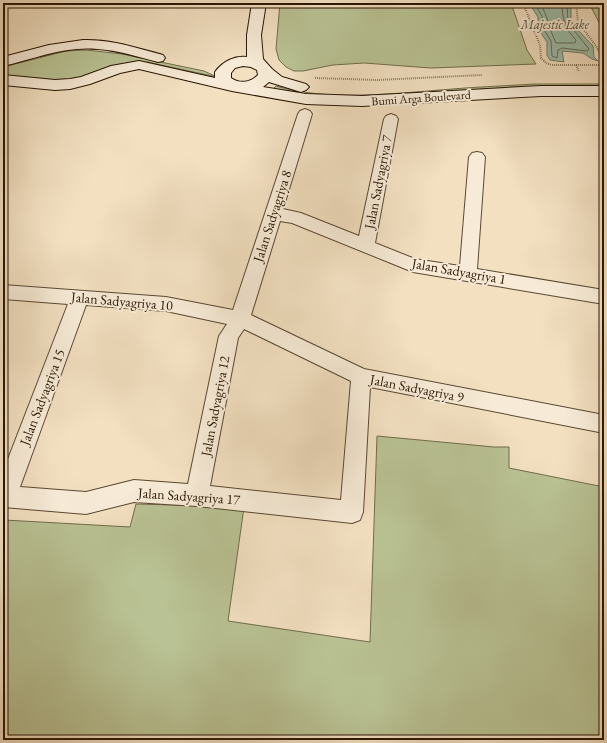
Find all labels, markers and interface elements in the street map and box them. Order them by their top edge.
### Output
water label: Majestic Lake [520,16,590,33]
street label: Bumi Arga Boulevard [371,86,472,109]
street label: Jalan Sadyagriya 7 [360,133,396,232]
street label: Jalan Sadyagriya 8 [248,168,295,265]
street label: Jalan Sadyagriya 1 [409,254,508,288]
street label: Jalan Sadyagriya 10 [69,287,174,314]
street label: Jalan Sadyagriya 15 [15,346,69,449]
street label: Jalan Sadyagriya 12 [196,354,234,459]
street label: Jalan Sadyagriya 9 [367,370,466,406]
street label: Jalan Sadyagriya 17 [136,483,241,509]

